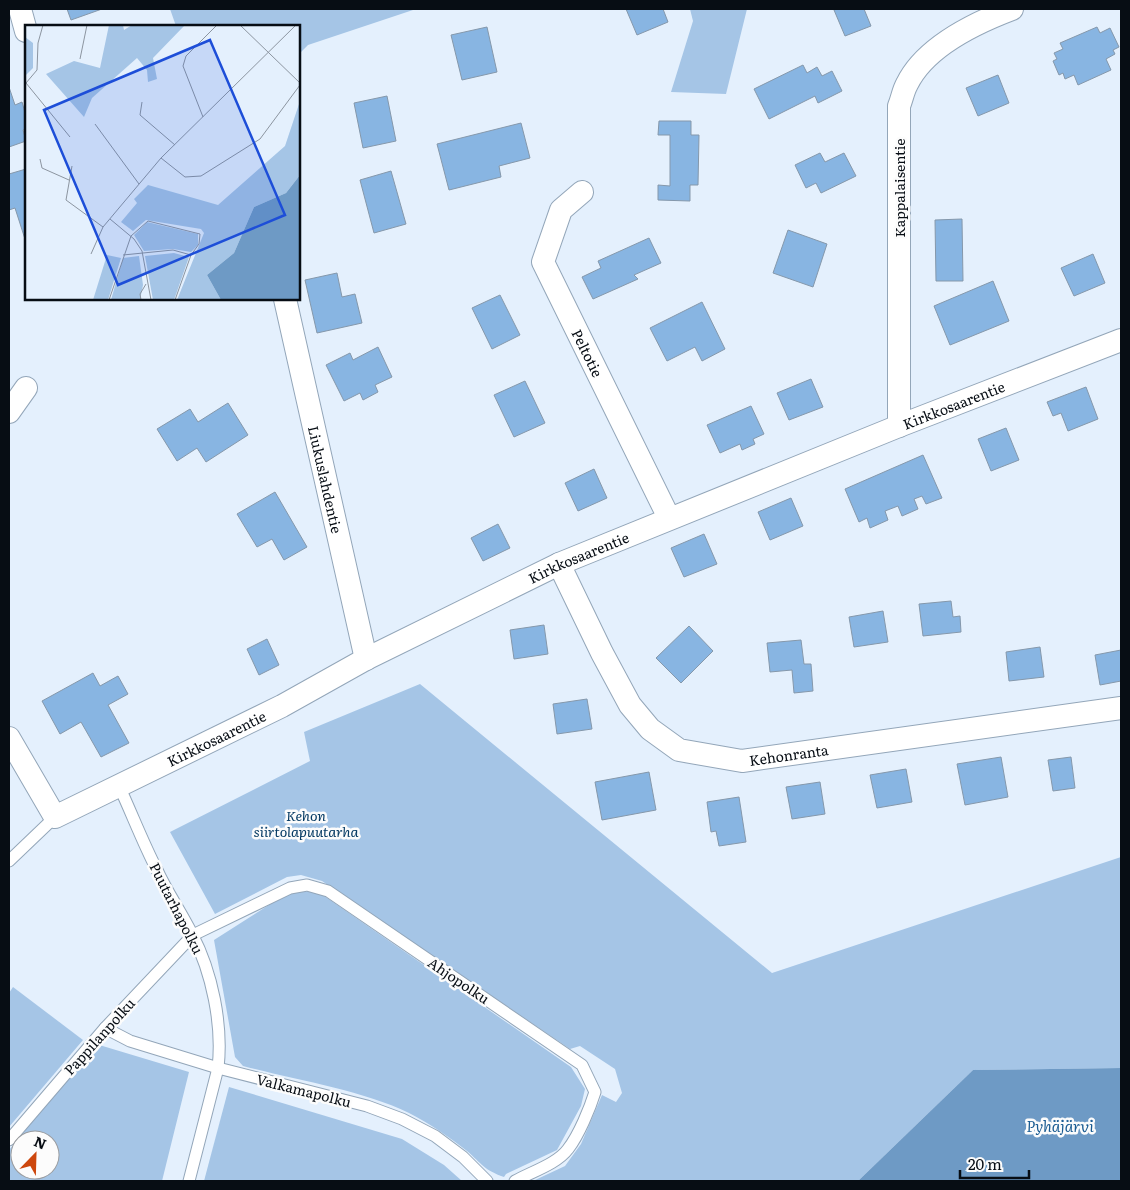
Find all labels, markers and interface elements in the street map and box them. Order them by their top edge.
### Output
inset map [25,25,300,300]
street label: Kappalaisentie [889,138,909,238]
street label: Peltotie [567,325,608,380]
street label: Kirkkosaarentie [900,376,1008,434]
street label: Liukuslahdentie [304,424,347,535]
street label: Kirkkosaarentie [525,527,632,588]
street label: Kirkkosaarentie [163,705,269,771]
street label: Kehonranta [748,739,830,770]
park label: Kehon siirtolapuutarha [254,805,358,841]
street label: Puutarhapolku [145,859,209,957]
street label: Ahjopolku [424,952,494,1008]
street label: Pappilanpolku [59,993,139,1079]
street label: Valkamapolku [254,1069,354,1111]
water label: Pyhäjärvi [1026,1114,1094,1137]
north arrow [10,1130,60,1180]
text: N [31,1131,50,1154]
scale bar [960,1148,1029,1180]
text: 20 m [968,1152,1002,1175]

